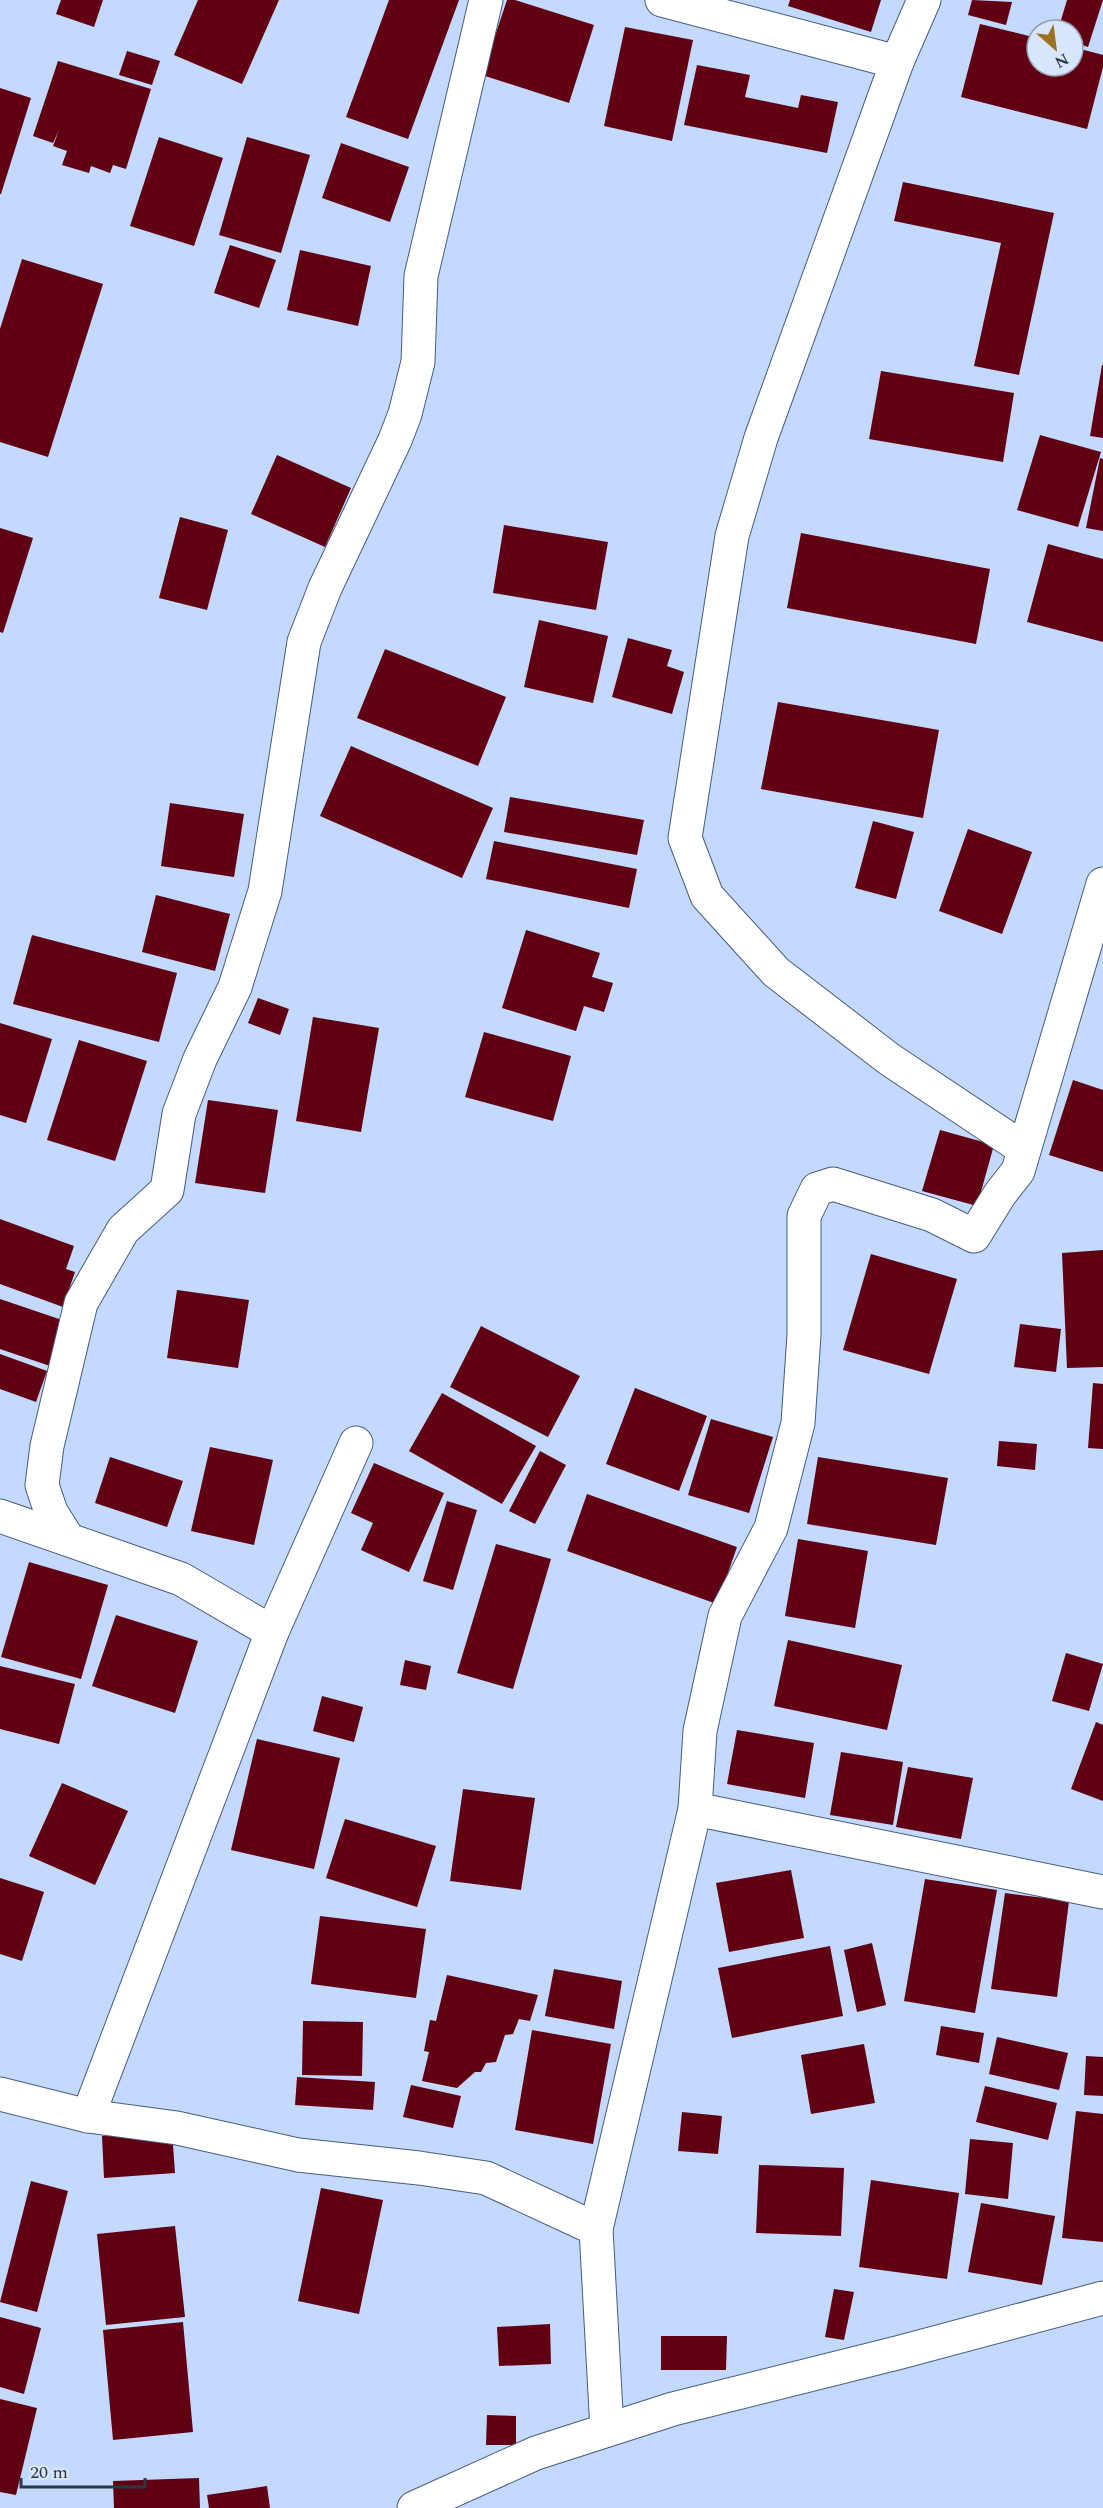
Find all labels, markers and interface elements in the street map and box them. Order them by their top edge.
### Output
north arrow [1025,18,1085,78]
text: N [1050,47,1073,74]
scale bar [21,2451,146,2489]
text: 20 m [30,2459,68,2486]

